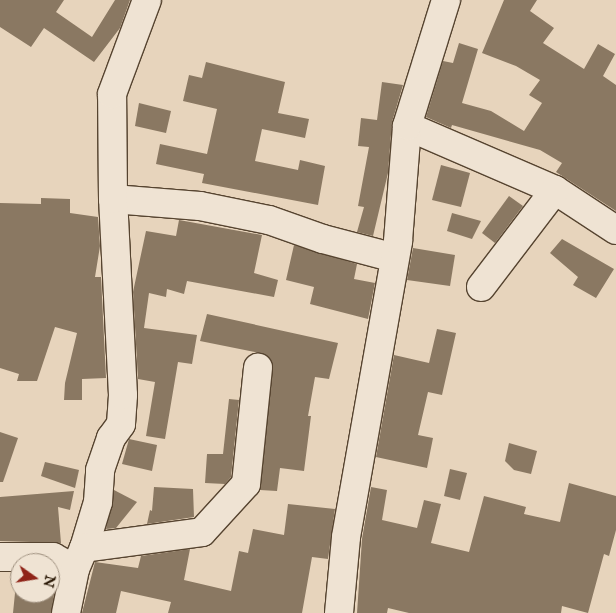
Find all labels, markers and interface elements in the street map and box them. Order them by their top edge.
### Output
north arrow [10,553,60,603]
text: N [39,573,59,589]

